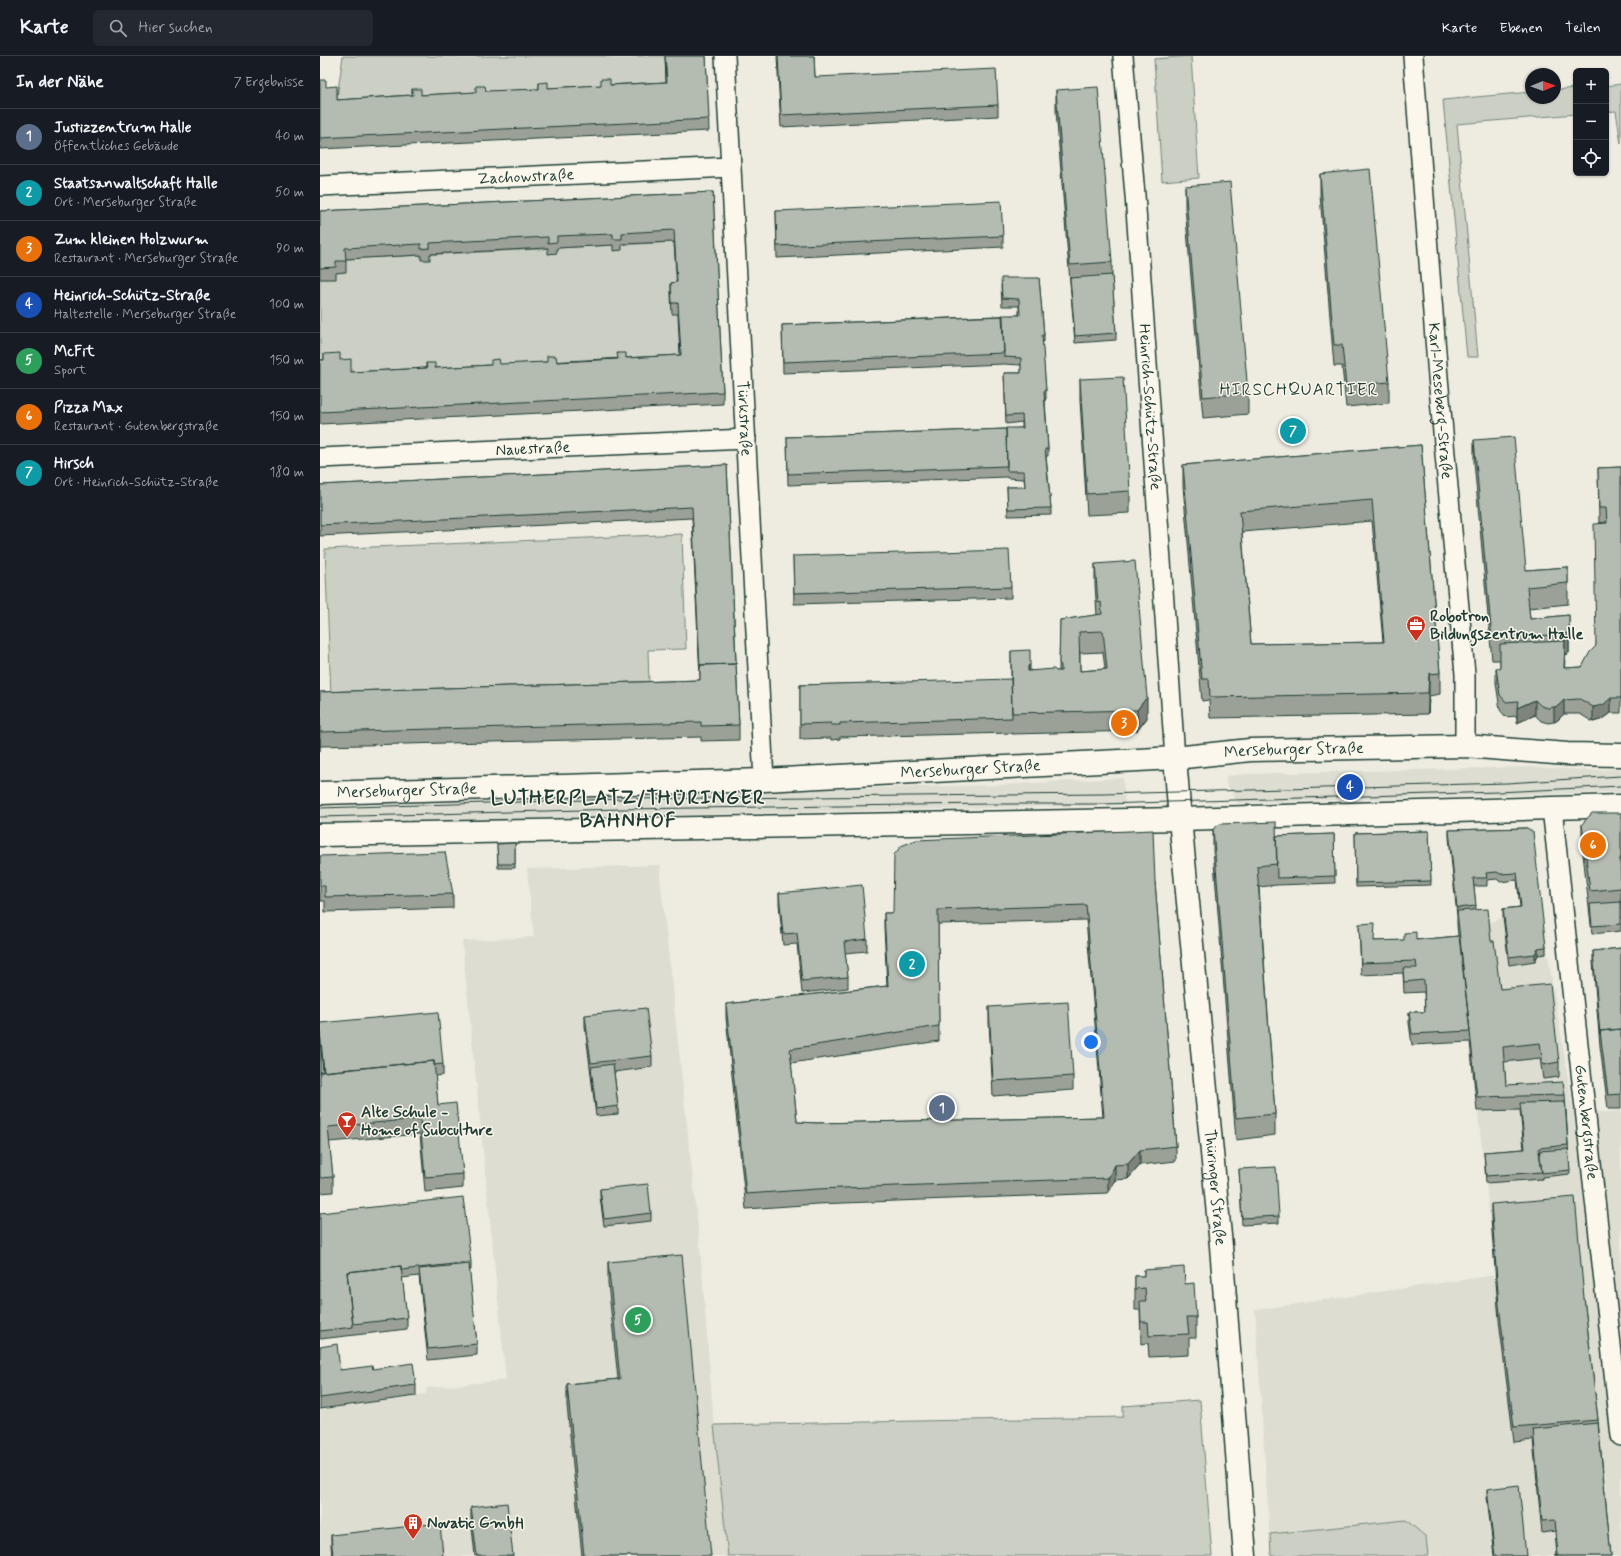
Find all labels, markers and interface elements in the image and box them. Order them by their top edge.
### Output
search box [93,10,373,46]
text: Karte [20,15,69,40]
icon: search [107,17,129,39]
text: Hier suchen [139,18,213,38]
text: Karte [1442,19,1477,37]
text: Ebenen [1499,19,1543,37]
text: Teilen [1565,19,1601,37]
north arrow [1525,68,1561,104]
map controls [1573,68,1609,176]
button: + [1573,68,1609,104]
text: In der Nähe [16,71,104,93]
text: 7 Ergebnisse [234,74,304,91]
button: − [1573,104,1609,140]
text: Justizzentrum Halle [54,118,191,138]
text: 1 [26,128,32,145]
text: 40 m [275,128,304,145]
text: Öffentliches Gebäude [54,138,179,155]
button: locate [1573,140,1609,176]
street label: Zachowstraße [477,164,575,189]
text: Staatsanwaltschaft Halle [54,174,218,194]
text: 2 [26,184,32,201]
text: 50 m [275,184,304,201]
text: Ort · Merseburger Straße [54,194,197,211]
text: Zum kleinen Holzwurm [54,230,208,250]
text: 3 [26,240,32,257]
text: 90 m [276,240,304,257]
text: Restaurant · Merseburger Straße [54,250,238,267]
text: Heinrich-Schütz-Straße [54,286,210,306]
text: 4 [25,296,33,313]
text: 100 m [269,296,304,313]
text: Haltestelle · Merseburger Straße [54,306,236,323]
street label: Karl-Meseberg-Straße [1423,322,1458,480]
street label: Heinrich-Schütz-Straße [1134,323,1166,491]
text: McFit [54,342,95,362]
text: 5 [25,352,33,369]
text: 150 m [270,352,304,369]
text: Sport [54,362,86,379]
district label: HIRSCHQUARTIER [1219,379,1379,401]
street label: Türkstraße [732,380,757,457]
text: Pizza Max [54,398,123,418]
text: 6 [26,408,32,425]
text: 150 m [270,408,304,425]
pin: 7 [1280,416,1306,446]
text: Restaurant · Gutenbergstraße [54,418,219,435]
street label: Nauestraße [495,436,571,461]
text: Hirsch [54,454,94,474]
text: 7 [25,464,33,481]
text: 180 m [269,464,304,481]
text: Ort · Heinrich-Schütz-Straße [54,474,219,491]
place label: Robotron Bildungszentrum Halle [1430,606,1583,647]
office icon: Robotron Bildungszentrum Halle [1405,614,1427,642]
pin: 3 [1111,708,1137,738]
street label: Merseburger Straße [1223,737,1364,763]
street label: Merseburger Straße [900,755,1041,783]
pin: 4 [1337,772,1363,802]
street label: Merseburger Straße [337,778,477,803]
district label: LUTHERPLATZ/THÜRINGER BAHNHOF [490,785,766,835]
pin: 6 [1580,830,1606,860]
pin: 2 [899,949,925,979]
your location [1081,1032,1101,1052]
street label: Gutenbergstraße [1570,1063,1603,1181]
pin: 1 [929,1093,955,1123]
place label: Alte Schule - Home of Subculture [361,1102,493,1141]
bar icon: Alte Schule - Home of Subculture [336,1110,358,1138]
street label: Thüringer Straße [1199,1128,1231,1246]
pin: 5 [625,1305,651,1335]
building icon: Novatic GmbH [402,1512,424,1540]
place label: Novatic GmbH [427,1513,524,1534]

